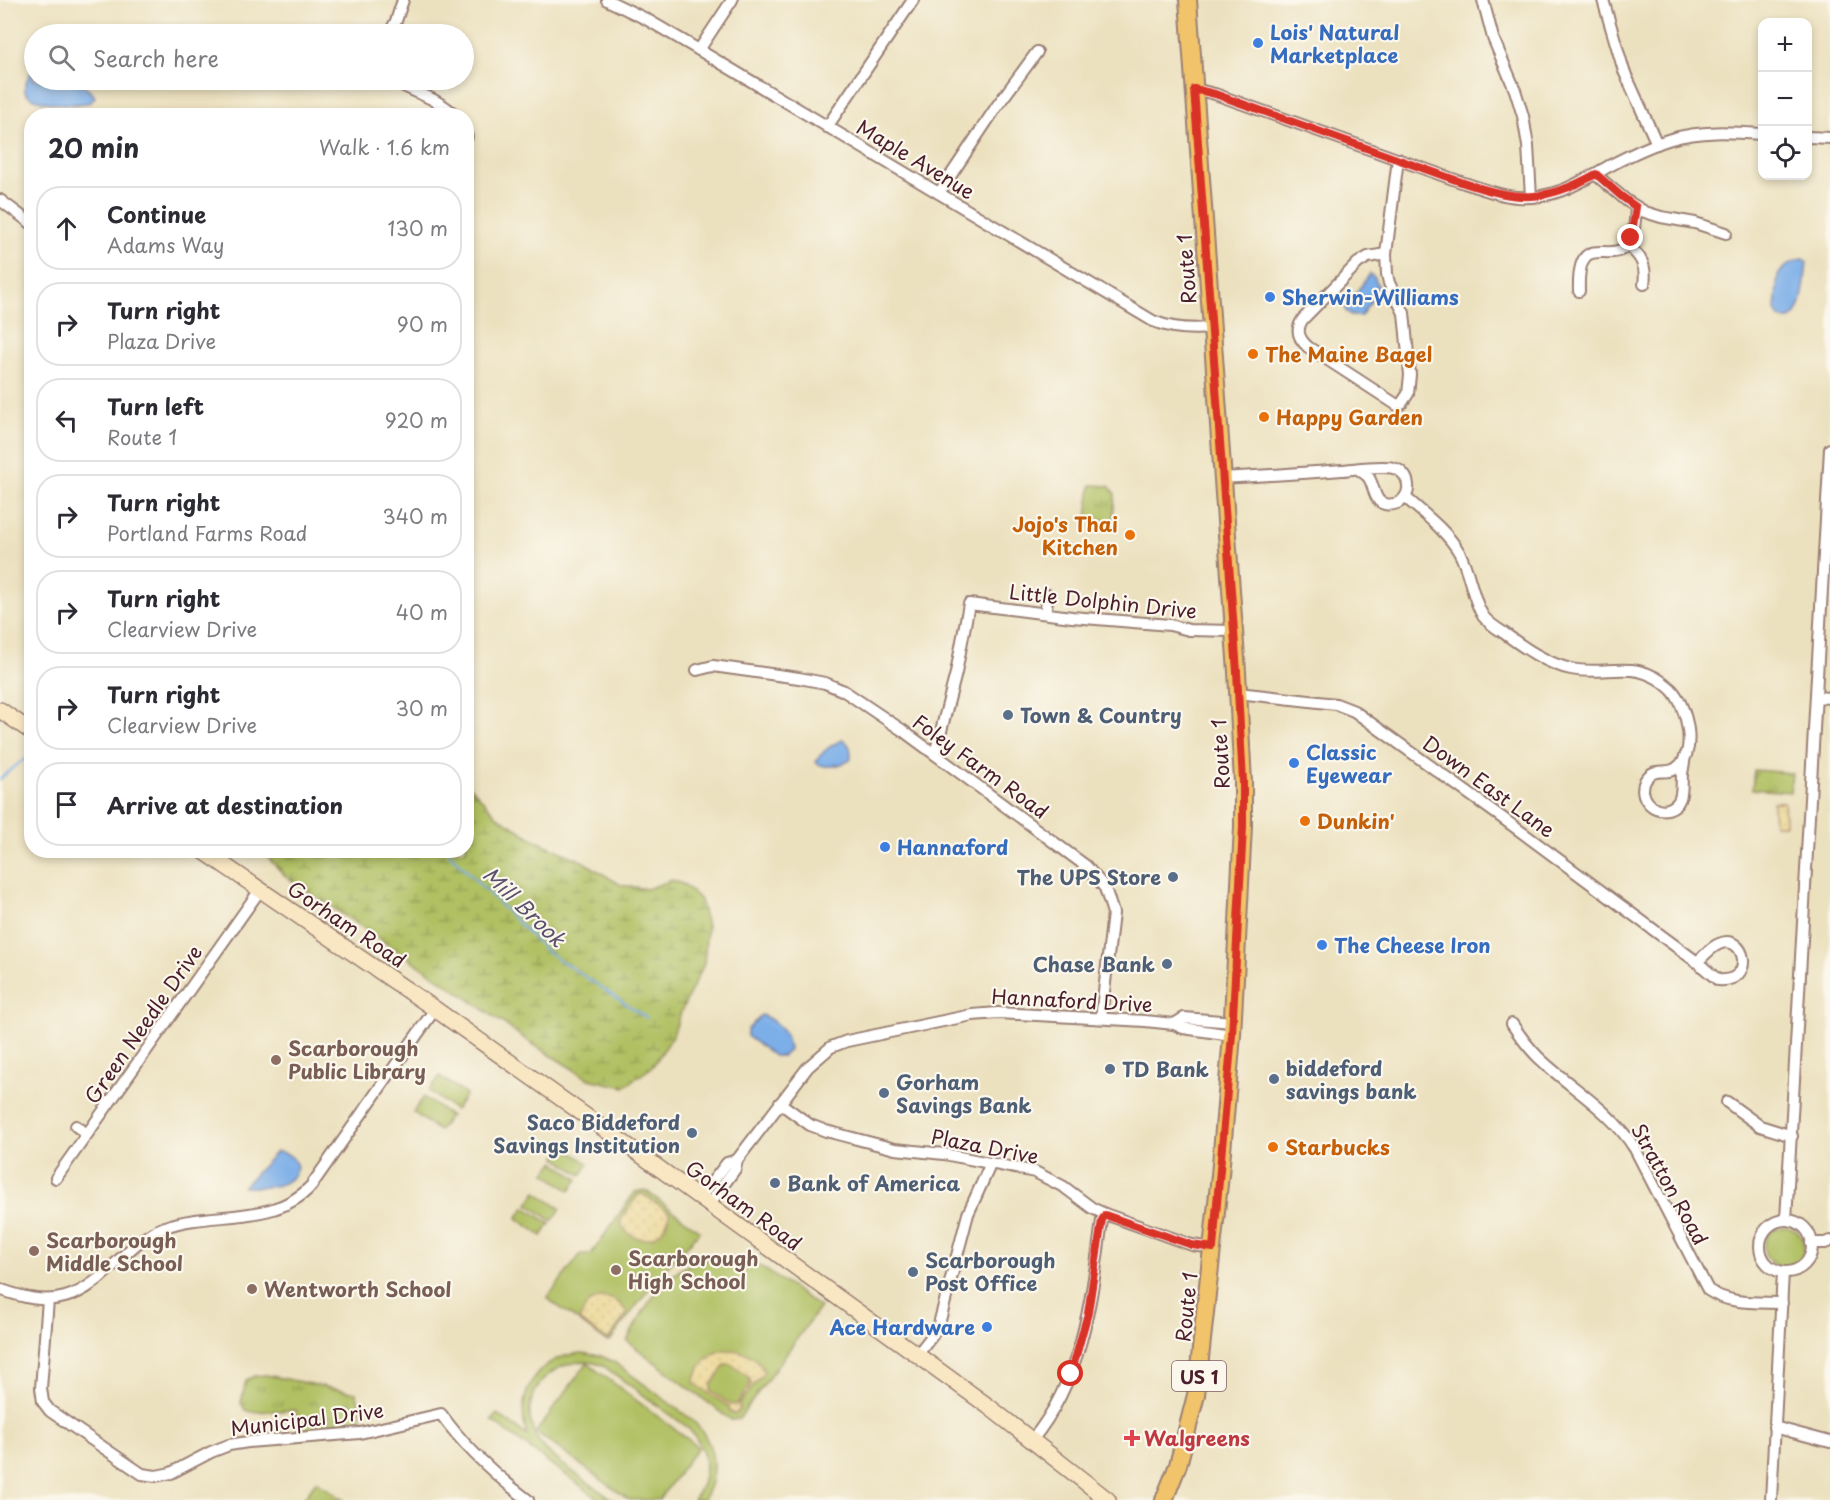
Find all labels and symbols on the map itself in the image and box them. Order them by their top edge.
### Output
place label: Lois' Natural Marketplace [1270,17,1399,70]
marker: Lois' Natural Marketplace [1251,36,1265,50]
street label: Maple Avenue [851,112,981,206]
route end [1617,224,1643,250]
street label: Route 1 [1169,233,1203,305]
place label: Sherwin-Williams [1282,282,1459,312]
marker: Sherwin-Williams [1263,290,1277,304]
place label: The Maine Bagel [1265,339,1432,369]
marker: The Maine Bagel [1246,347,1260,361]
place label: Happy Garden [1276,402,1423,432]
marker: Happy Garden [1257,410,1271,424]
place label: Jojo's Thai Kitchen [1012,509,1118,562]
marker: Jojo's Thai Kitchen [1123,528,1137,542]
street label: Little Dolphin Drive [1008,576,1198,626]
place label: Town & Country [1020,700,1182,730]
street label: Foley Farm Road [907,706,1055,826]
marker: Town & Country [1001,708,1015,722]
street label: Route 1 [1203,718,1237,790]
street label: Down East Lane [1416,728,1562,844]
place label: Classic Eyewear [1306,737,1393,790]
marker: Classic Eyewear [1287,756,1301,770]
place label: Dunkin' [1317,806,1395,836]
marker: Dunkin' [1298,814,1312,828]
place label: Hannaford [897,832,1008,862]
marker: Hannaford [878,840,892,854]
water label: Mill Brook [476,858,574,954]
place label: The UPS Store [1016,862,1161,892]
marker: The UPS Store [1166,870,1180,884]
street label: Gorham Road [282,873,412,975]
place label: The Cheese Iron [1334,930,1491,960]
marker: The Cheese Iron [1315,938,1329,952]
street label: Green Needle Drive [77,939,209,1109]
place label: Chase Bank [1033,949,1156,979]
marker: Chase Bank [1160,957,1174,971]
street label: Hannaford Drive [991,981,1153,1019]
place label: Scarborough Public Library [288,1033,426,1086]
marker: Scarborough Public Library [269,1053,283,1067]
place label: biddeford savings bank [1286,1053,1417,1106]
place label: TD Bank [1122,1054,1210,1084]
marker: TD Bank [1103,1062,1117,1076]
place label: Gorham Savings Bank [896,1067,1032,1120]
marker: biddeford savings bank [1267,1072,1281,1086]
marker: Gorham Savings Bank [877,1086,891,1100]
place label: Saco Biddeford Savings Institution [493,1107,680,1160]
street label: Stratton Road [1624,1118,1716,1250]
street label: Plaza Drive [929,1121,1041,1171]
marker: Saco Biddeford Savings Institution [685,1126,699,1140]
place label: Starbucks [1285,1132,1390,1162]
marker: Starbucks [1266,1140,1280,1154]
street label: Gorham Road [680,1153,808,1257]
place label: Bank of America [787,1168,960,1198]
marker: Bank of America [768,1176,782,1190]
place label: Scarborough Middle School [46,1225,183,1278]
place label: Scarborough High School [628,1243,759,1296]
marker: Scarborough Middle School [27,1244,41,1258]
place label: Scarborough Post Office [925,1245,1056,1298]
marker: Scarborough High School [609,1263,623,1277]
marker: Scarborough Post Office [906,1265,920,1279]
street label: Route 1 [1167,1271,1205,1343]
place label: Wentworth School [264,1274,451,1304]
marker: Wentworth School [245,1282,259,1296]
place label: Ace Hardware [828,1312,975,1342]
marker: Ace Hardware [980,1320,994,1334]
route start [1057,1360,1083,1386]
road number: US 1 [1172,1361,1226,1391]
street label: Municipal Drive [229,1395,385,1443]
place label: Walgreens [1144,1423,1250,1453]
marker: Walgreens [1125,1431,1139,1445]

